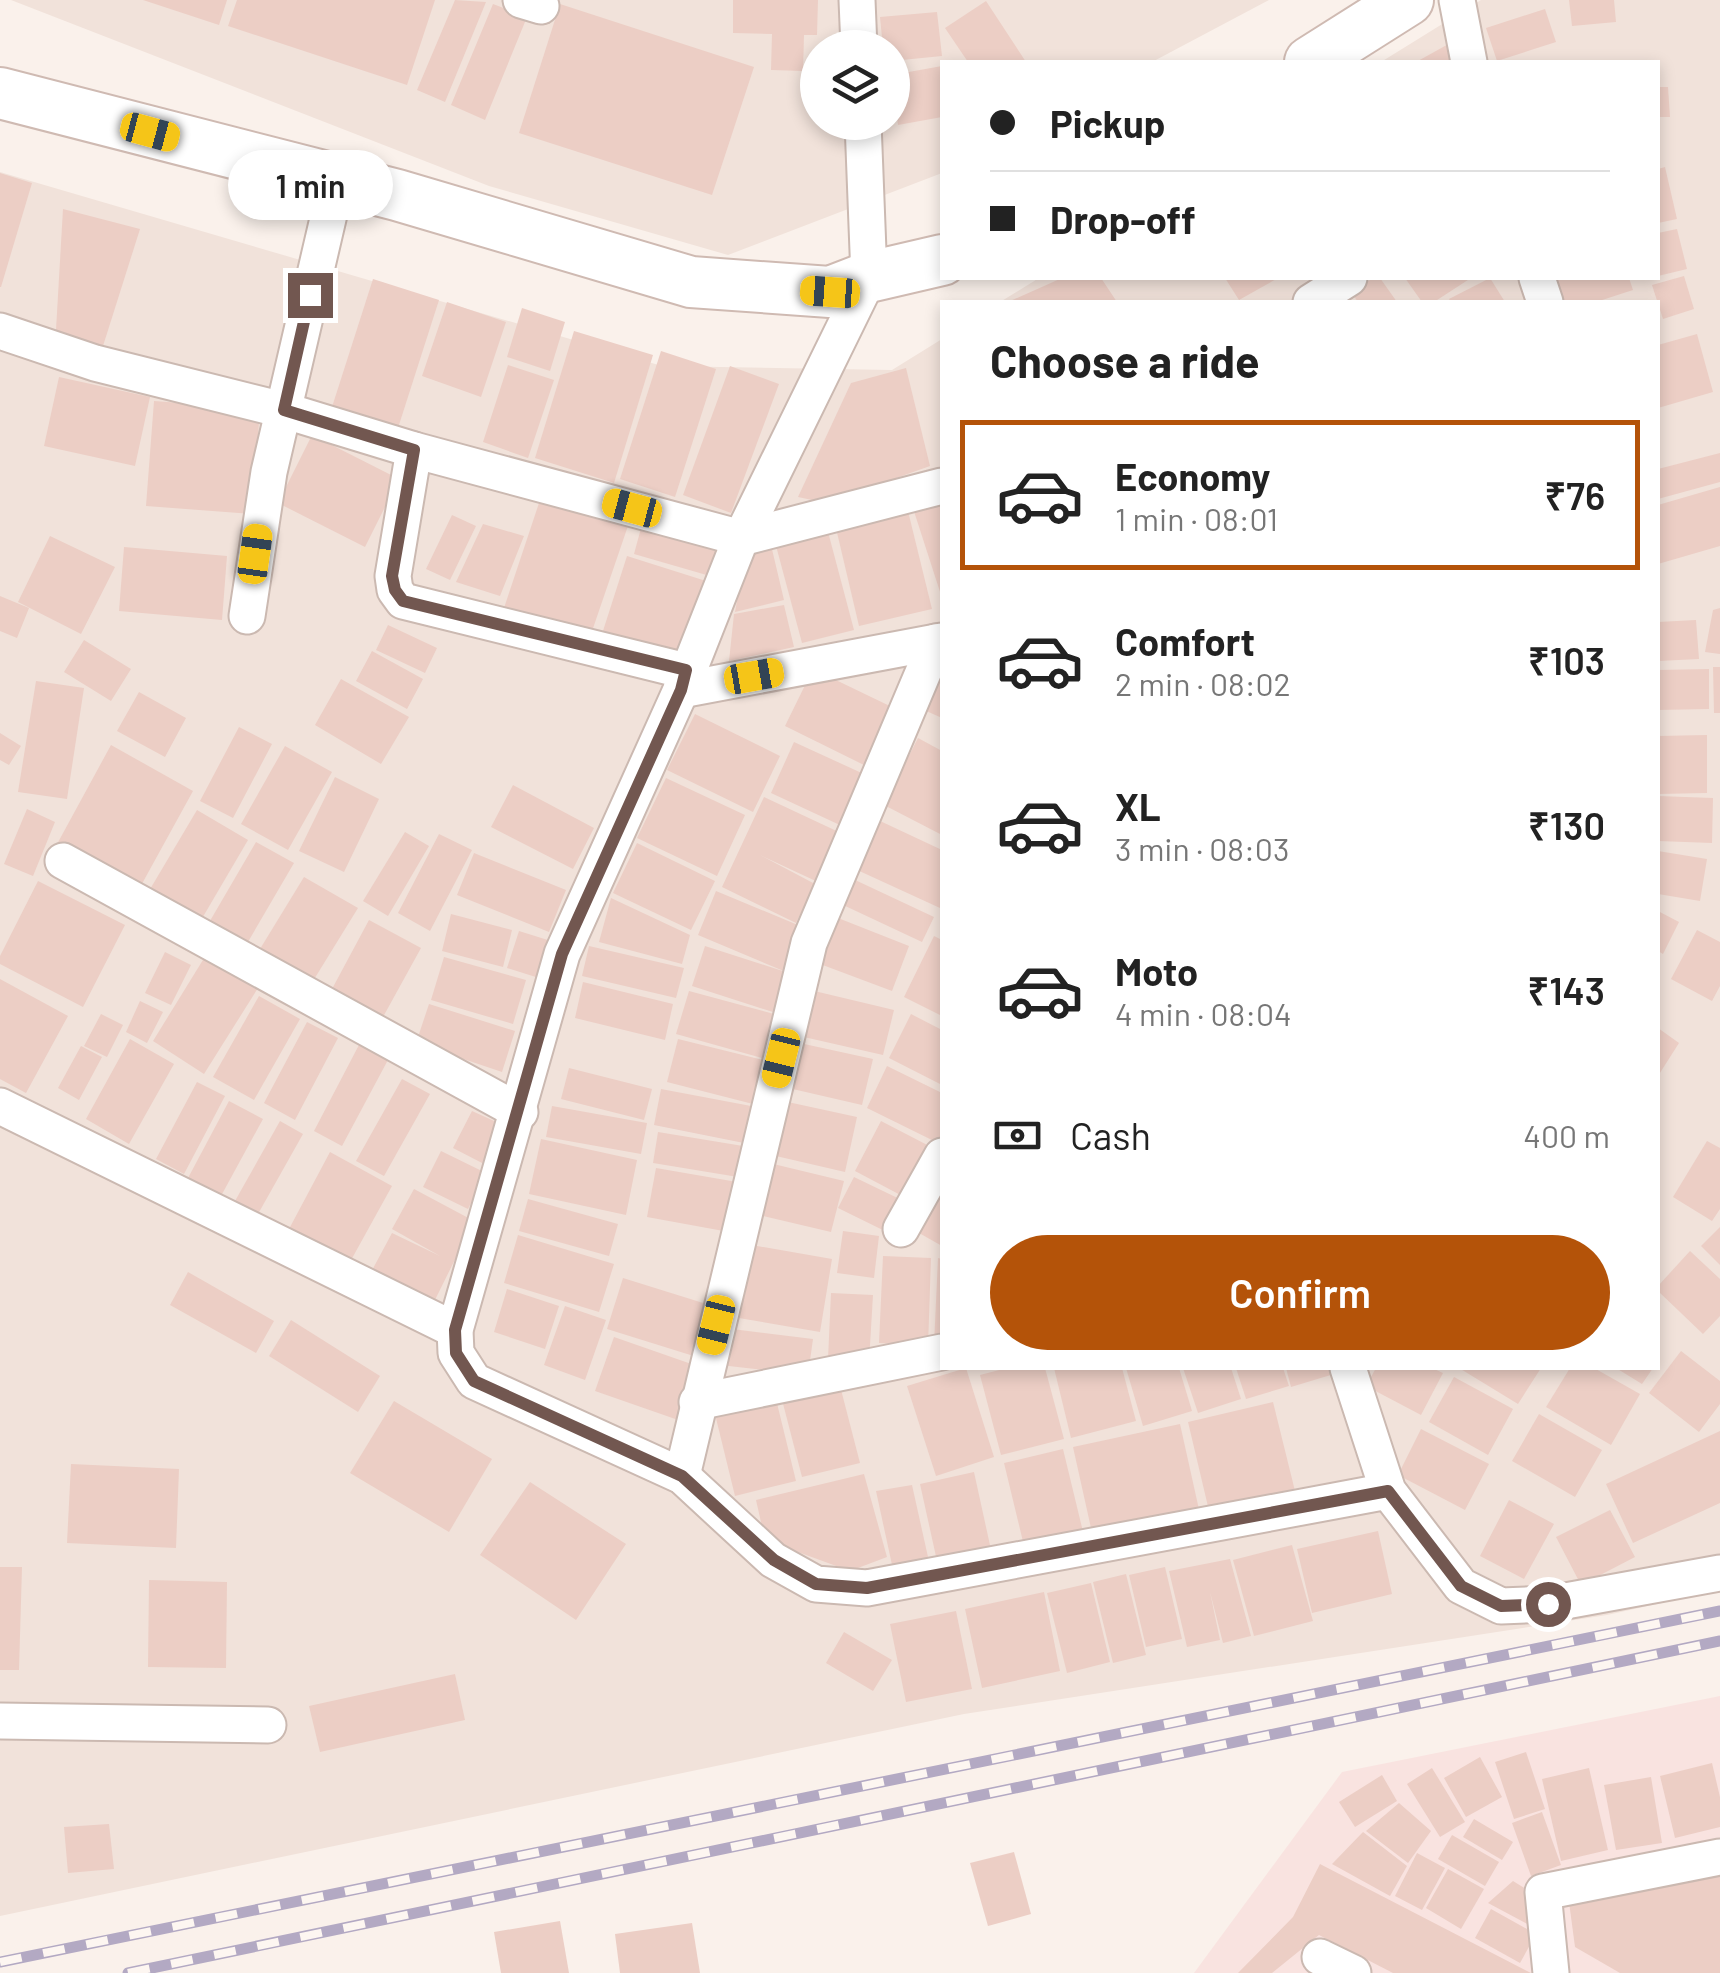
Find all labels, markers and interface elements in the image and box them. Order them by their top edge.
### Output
map controls [800,30,910,140]
button: layers [800,30,910,140]
text: Pickup [1050,100,1165,146]
car [117,110,183,154]
callout: 1 min [228,150,392,220]
text: 1 min [276,166,345,204]
text: Drop-off [1050,196,1196,242]
route end [288,273,333,318]
car [799,275,861,309]
text: Choose a ride [990,333,1260,387]
icon: car [995,450,1085,540]
text: Economy [1115,453,1270,499]
text: ₹76 [1545,472,1605,518]
car [599,486,665,530]
text: 1 min · 08:01 [1115,499,1278,537]
car [236,522,274,586]
icon: car [995,615,1085,705]
text: Comfort [1115,618,1255,664]
text: ₹103 [1528,637,1605,683]
car [722,656,786,696]
text: 2 min · 08:02 [1115,664,1291,702]
icon: car [995,780,1085,870]
text: XL [1115,783,1161,829]
text: ₹130 [1528,802,1605,848]
text: 3 min · 08:03 [1115,829,1289,867]
icon: car [995,945,1085,1035]
text: Moto [1115,948,1198,994]
text: ₹143 [1527,967,1605,1013]
text: 4 min · 08:04 [1115,994,1292,1032]
car [759,1025,803,1091]
icon: cash [990,1108,1045,1163]
text: Cash [1070,1112,1151,1158]
text: 400 m [1523,1116,1610,1154]
button: Confirm [990,1235,1610,1350]
car [694,1292,738,1358]
route start [1526,1582,1571,1627]

